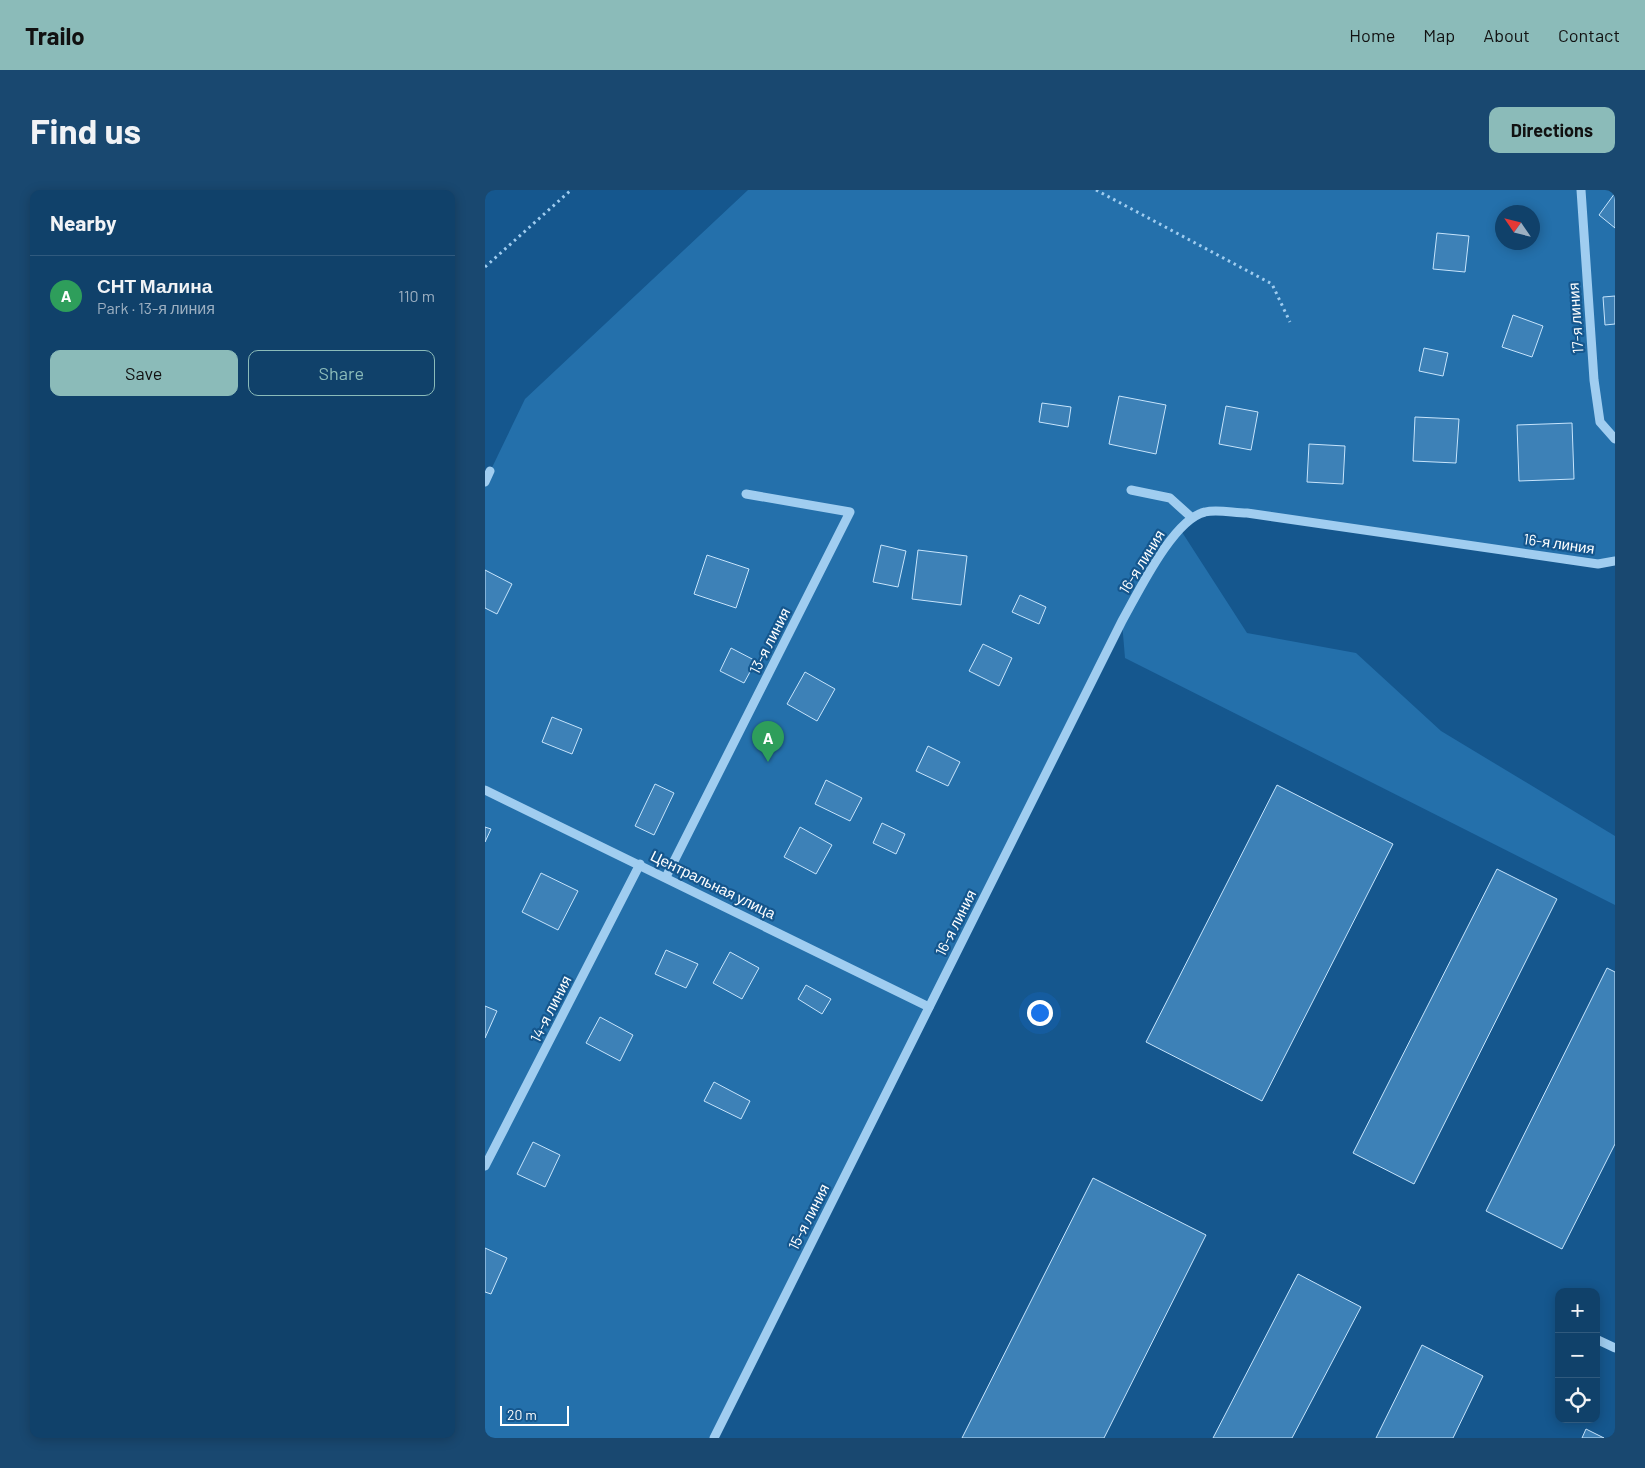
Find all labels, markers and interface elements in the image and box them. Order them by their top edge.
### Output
text: Trailo [25,21,85,50]
text: Home [1349,24,1395,46]
text: Map [1423,24,1455,46]
text: About [1483,24,1530,46]
text: Contact [1558,24,1620,46]
button: Directions [1489,107,1615,153]
text: Find us [30,109,141,151]
north arrow [1495,205,1540,250]
text: Nearby [50,210,116,235]
text: СНТ Малина [97,274,212,297]
street label: 17-я линия [1564,282,1586,354]
text: A [61,286,71,305]
text: 110 m [398,286,435,305]
text: Park · 13-я линия [97,298,215,317]
button: Save [50,350,238,396]
button: Share [248,350,435,396]
street label: 16-я линия [1114,526,1168,597]
street label: 16-я линия [1522,529,1596,557]
street label: 13-я линия [745,604,793,677]
pin: A [752,721,784,762]
street label: Центральная улица [648,846,779,922]
street label: 16-я линия [931,886,979,959]
street label: 14-я линия [526,972,575,1045]
your location [1027,1000,1053,1026]
street label: 15-я линия [784,1180,832,1253]
map controls [1555,1288,1600,1423]
button: + [1555,1288,1600,1333]
button: − [1555,1333,1600,1378]
button: locate [1555,1378,1600,1423]
scale bar [500,1403,569,1426]
text: 20 m [507,1406,537,1423]

